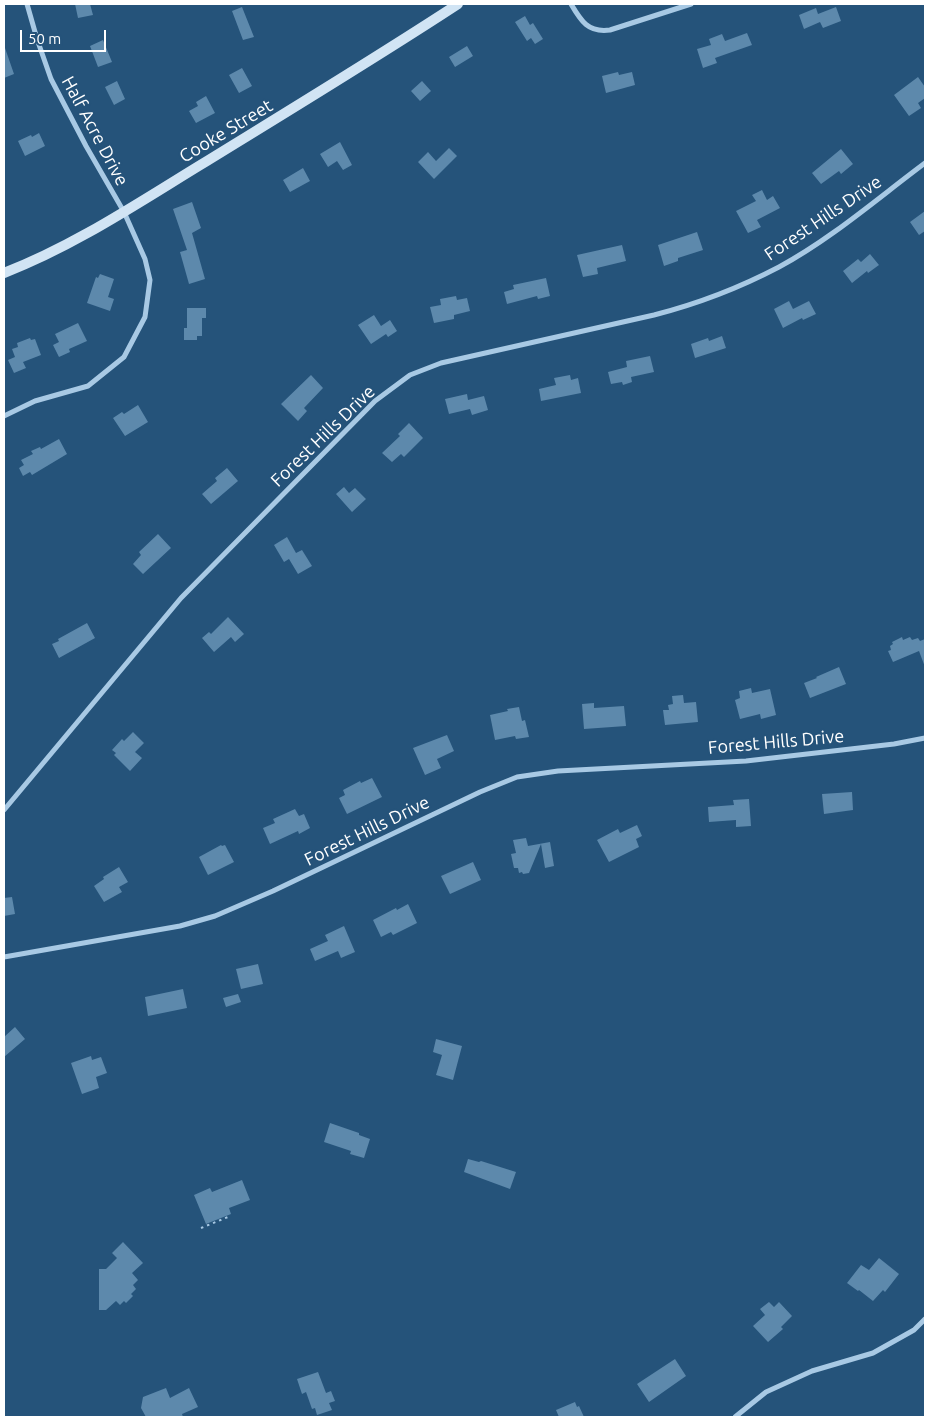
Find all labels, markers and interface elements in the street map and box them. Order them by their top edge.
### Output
scale bar [22,20,109,52]
text: 50 m [28,30,61,47]
street label: Half Acre Drive [57,73,133,189]
street label: Cooke Street [175,95,277,167]
street label: Forest Hills Drive [760,171,886,265]
street label: Forest Hills Drive [266,381,380,491]
street label: Forest Hills Drive [707,725,845,759]
street label: Forest Hills Drive [301,791,433,871]

